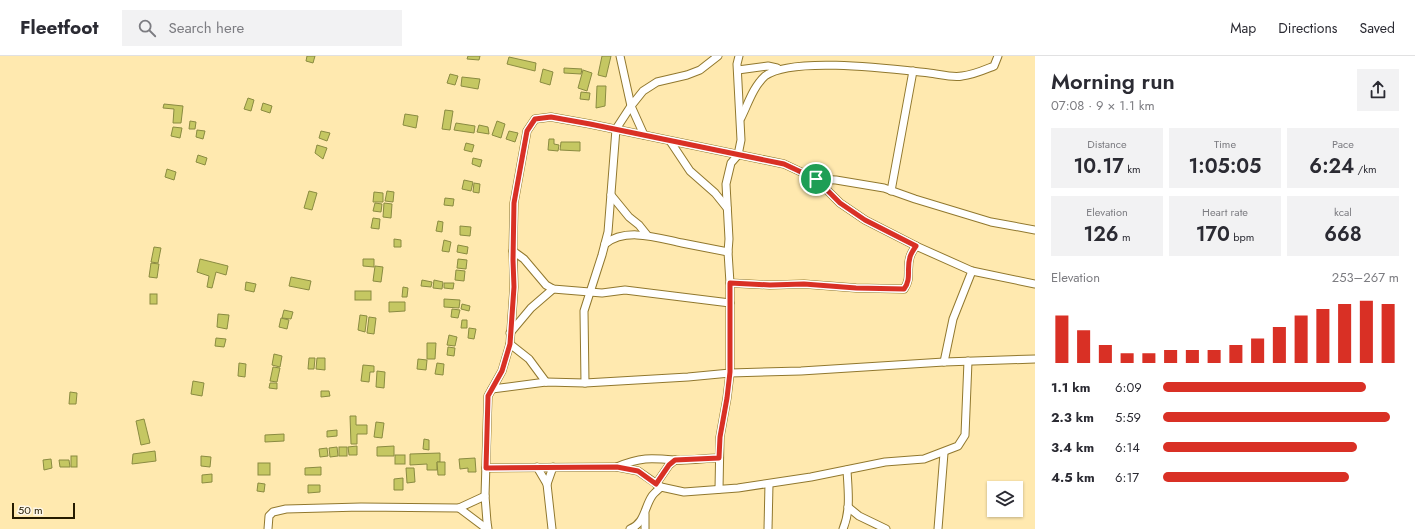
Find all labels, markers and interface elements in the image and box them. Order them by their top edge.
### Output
search box [122,10,402,46]
text: Fleetfoot [20,14,98,41]
icon: search [136,17,158,39]
text: Search here [168,17,244,39]
text: Map [1230,18,1256,38]
text: Directions [1278,18,1338,38]
text: Saved [1360,18,1395,38]
text: Morning run [1051,65,1175,97]
button: share [1357,69,1399,111]
text: 07:08 · 9 × 1.1 km [1051,96,1155,115]
text: Distance [1087,136,1127,152]
text: Time [1214,136,1236,152]
text: Pace [1332,136,1354,152]
text: 10.17 [1073,152,1124,181]
text: 1:05:05 [1189,152,1261,181]
text: 6:24 [1309,152,1354,181]
text: km [1124,161,1141,177]
text: /km [1354,161,1377,177]
pin [799,162,833,196]
icon: arrive [805,168,827,190]
text: Elevation [1086,204,1128,220]
text: Heart rate [1202,204,1248,220]
text: kcal [1334,204,1352,220]
text: 126 [1083,220,1119,249]
text: 170 [1196,220,1230,249]
text: 668 [1324,220,1362,249]
text: m [1119,229,1131,245]
text: bpm [1230,229,1254,245]
text: Elevation [1051,268,1100,287]
text: 253–267 m [1332,268,1399,287]
text: 1.1 km [1051,378,1090,397]
text: 6:09 [1115,378,1142,397]
text: 2.3 km [1051,408,1094,427]
text: 5:59 [1115,408,1141,427]
text: 3.4 km [1051,438,1094,457]
text: 6:14 [1115,438,1140,457]
text: 4.5 km [1051,468,1095,487]
text: 6:17 [1115,468,1139,487]
map controls [987,481,1023,517]
button: layers [987,481,1023,517]
scale bar [12,501,75,520]
text: 50 m [18,502,43,518]

